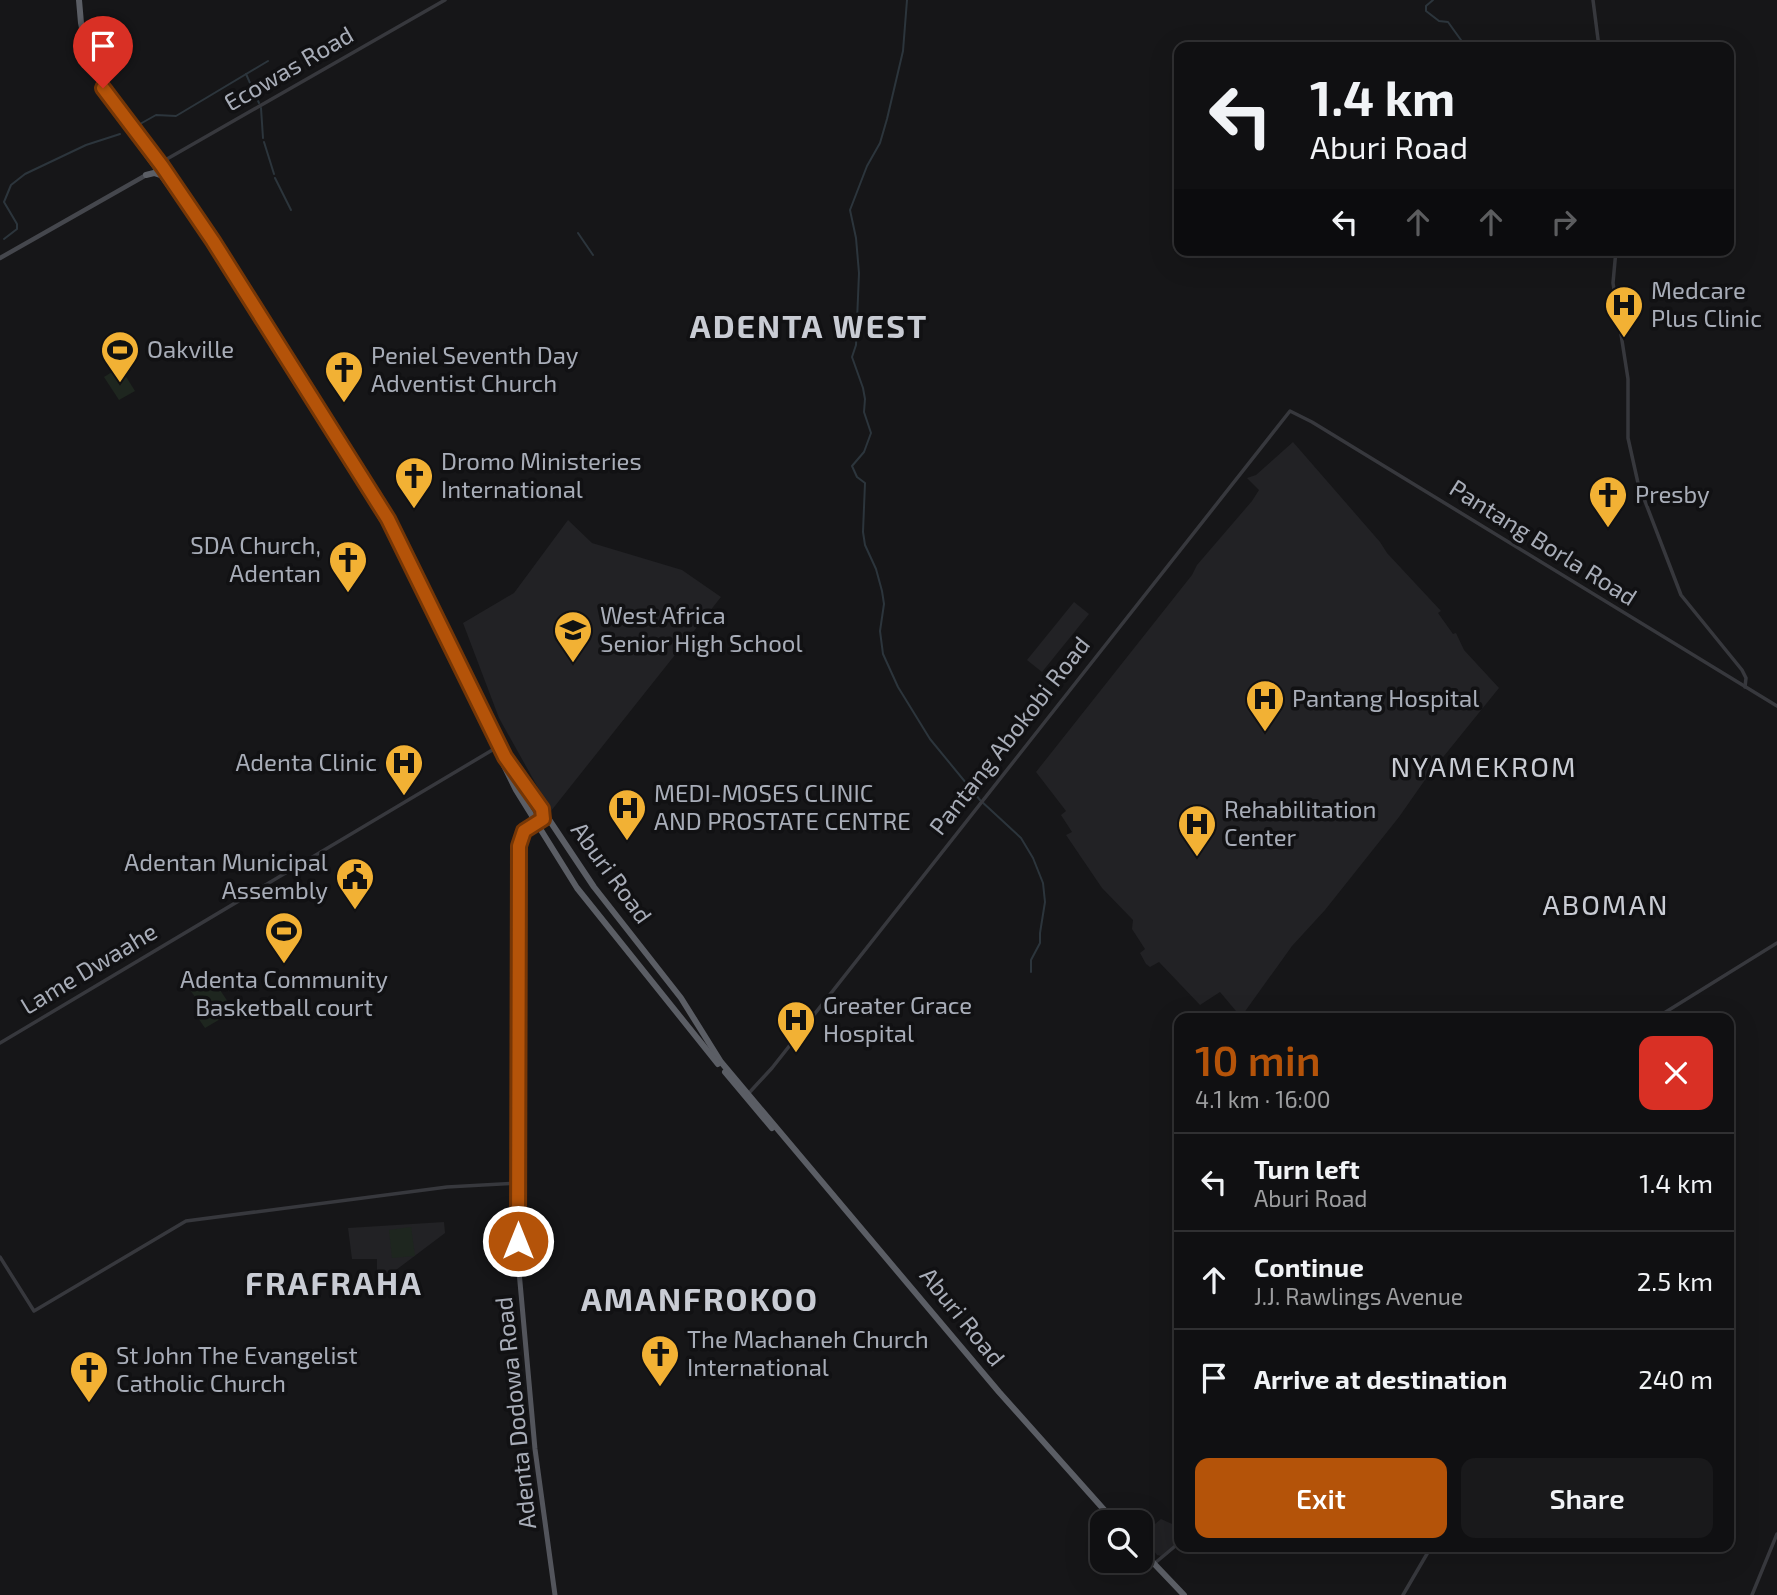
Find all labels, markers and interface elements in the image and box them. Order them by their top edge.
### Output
pin [73,16,133,88]
street label: Ecowas Road [219,19,358,116]
icon: arrive [84,27,122,65]
text: 1.4 km [1310,67,1455,126]
icon: left [1195,70,1286,161]
text: Aburi Road [1310,127,1468,165]
icon: left [1326,203,1364,241]
icon: ahead [1399,203,1437,241]
icon: ahead [1472,203,1510,241]
icon: right [1545,203,1583,241]
place label: Medcare Plus Clinic [1651,275,1762,332]
hospital icon: Medcare Plus Clinic [1603,284,1645,339]
district label: ADENTA WEST [690,306,928,344]
sports icon: Oakville [99,329,141,384]
place label: Oakville [147,334,234,363]
place label: Peniel Seventh Day Adventist Church [371,340,579,397]
church icon: Peniel Seventh Day Adventist Church [323,349,365,404]
place label: Dromo Ministeries International [441,446,642,503]
church icon: Dromo Ministeries International [393,455,435,510]
street label: Pantang Borla Road [1445,472,1643,611]
church icon: Presby [1587,474,1629,529]
place label: Presby [1635,479,1710,508]
place label: SDA Church, Adentan [190,530,321,587]
church icon: SDA Church, Adentan [327,539,369,594]
place label: West Africa Senior High School [600,600,803,657]
school or university icon: West Africa Senior High School [552,609,594,664]
street label: Pantang Abokobi Road [922,630,1095,840]
hospital icon: Pantang Hospital [1244,678,1286,733]
place label: Pantang Hospital [1292,683,1479,712]
hospital icon: Adenta Clinic [383,742,425,797]
place label: Adenta Clinic [235,747,377,776]
district label: NYAMEKROM [1391,749,1577,783]
place label: MEDI-MOSES CLINIC AND PROSTATE CENTRE [654,778,911,835]
hospital icon: MEDI-MOSES CLINIC AND PROSTATE CENTRE [606,787,648,842]
place label: Rehabilitation Center [1224,794,1376,851]
hospital icon: Rehabilitation Center [1176,803,1218,858]
street label: Aburi Road [566,816,659,929]
place label: Adentan Municipal Assembly [124,847,328,904]
public building icon: Adentan Municipal Assembly [334,856,376,911]
district label: ABOMAN [1542,887,1670,921]
sports icon: Adenta Community Basketball court [263,910,305,965]
street label: Lame Dwaahe [15,916,162,1020]
place label: Adenta Community Basketball court [180,964,388,1021]
place label: Greater Grace Hospital [823,990,972,1047]
hospital icon: Greater Grace Hospital [775,999,817,1054]
text: 10 min [1195,1034,1321,1084]
button: close [1639,1036,1713,1110]
text: 4.1 km · 16:00 [1195,1085,1331,1113]
text: Turn left [1254,1153,1360,1184]
icon: left [1195,1163,1233,1201]
text: 1.4 km [1639,1167,1713,1198]
text: Aburi Road [1254,1184,1368,1212]
position arrow [481,1204,555,1278]
text: Continue [1254,1251,1364,1282]
street label: Aburi Road [915,1261,1012,1371]
icon: ahead [1195,1261,1233,1299]
district label: FRAFRAHA [245,1263,423,1301]
text: 2.5 km [1637,1265,1713,1296]
district label: AMANFROKOO [581,1279,819,1317]
text: J.J. Rawlings Avenue [1254,1282,1463,1310]
street label: Adenta Dodowa Road [488,1295,541,1531]
place label: The Machaneh Church International [687,1324,929,1381]
church icon: The Machaneh Church International [639,1333,681,1388]
place label: St John The Evangelist Catholic Church [116,1340,358,1397]
church icon: St John The Evangelist Catholic Church [68,1349,110,1404]
icon: arrive [1195,1359,1233,1397]
text: Arrive at destination [1254,1363,1507,1394]
text: 240 m [1638,1363,1713,1394]
button: Exit [1195,1458,1447,1538]
button: Share [1461,1458,1713,1538]
map controls [1090,1510,1153,1573]
button: search [1090,1510,1153,1573]

